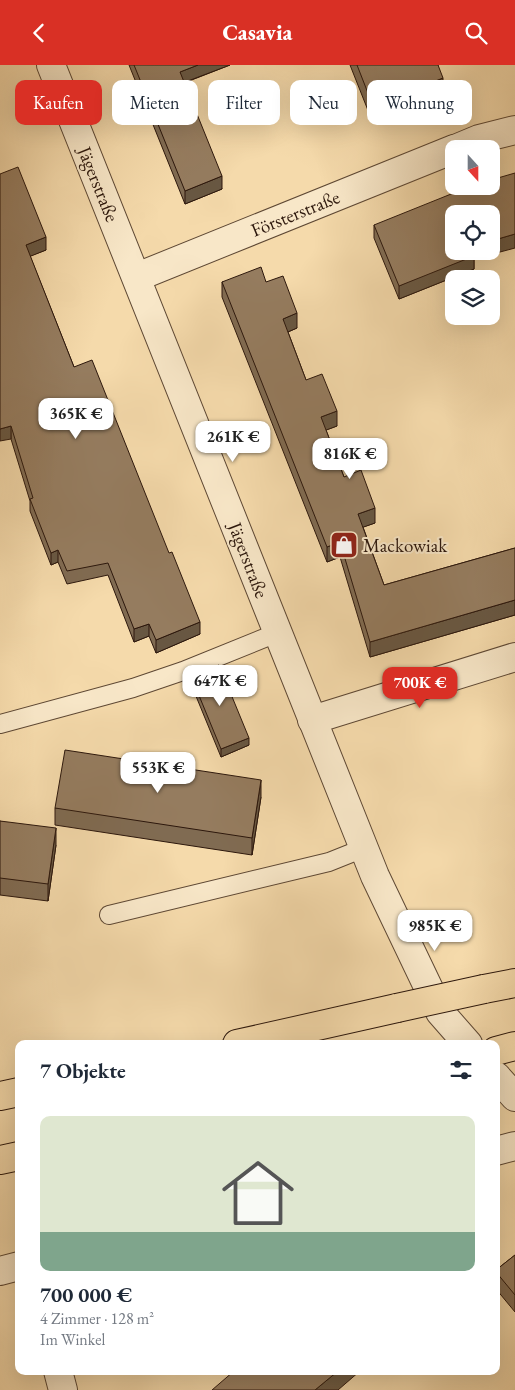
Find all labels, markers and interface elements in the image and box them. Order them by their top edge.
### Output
text: Casavia [223,18,292,47]
icon: back [25,19,53,47]
icon: search [462,19,490,47]
chip: Kaufen [15,80,102,125]
chip: Mieten [112,80,198,125]
chip: Filter [208,80,280,125]
chip: Neu [290,80,357,125]
chip: Wohnung [367,80,472,125]
north arrow [445,140,500,195]
map controls [445,140,500,325]
street label: Jägerstraße [71,141,125,226]
street label: Försterstraße [247,184,343,243]
button: locate [445,205,500,260]
button: layers [445,270,500,325]
pin: 365K € [35,397,117,440]
text: 365K € [49,403,103,424]
pin: 261K € [192,421,274,463]
text: 261K € [206,426,260,447]
pin: 816K € [309,437,391,480]
text: 816K € [323,443,377,464]
street label: Jägerstraße [222,517,274,602]
shop icon: Mackowiak [329,530,359,560]
place label: Mackowiak [363,533,448,558]
pin: 647K € [179,665,261,707]
pin: 700K € [379,667,461,709]
text: 647K € [193,670,247,691]
text: 700K € [393,672,447,693]
pin: 553K € [117,751,199,794]
text: 553K € [131,757,185,778]
pin: 985K € [394,909,476,952]
text: 985K € [408,915,462,936]
icon: filters [447,1056,475,1084]
text: 7 Objekte [40,1057,126,1084]
icon: home [213,1148,303,1238]
text: 700 000 € [40,1281,132,1308]
text: 4 Zimmer · 128 m² [40,1308,154,1329]
text: Im Winkel [40,1329,105,1350]

